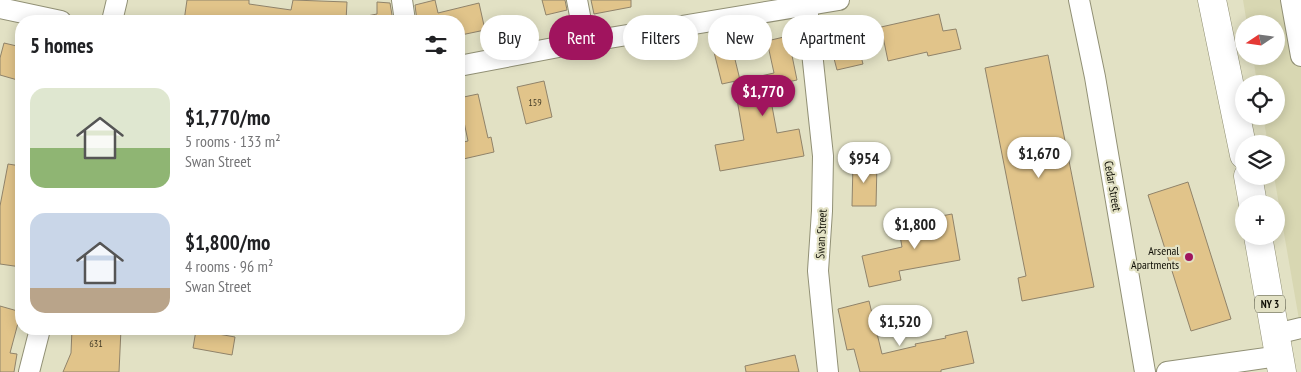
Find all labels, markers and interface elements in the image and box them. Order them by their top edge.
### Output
chip: Buy [480,15,539,60]
chip: Rent [549,15,613,60]
chip: Filters [623,15,698,60]
chip: New [708,15,772,60]
chip: Apartment [782,15,884,60]
north arrow [1235,15,1285,65]
map controls [1235,15,1285,245]
icon: filters [422,31,450,59]
text: 5 homes [30,32,93,59]
pin: $1,770 [722,74,804,117]
button: locate [1235,75,1285,125]
text: $1,770 [742,81,784,101]
house number: 159 [528,96,542,109]
text: $1,770/mo [185,104,270,131]
icon: home [70,108,130,168]
text: 5 rooms · 133 m² [185,131,281,151]
button: layers [1235,135,1285,185]
pin: $1,670 [998,136,1080,179]
pin: $954 [834,142,894,184]
text: $1,670 [1018,143,1060,163]
text: $954 [849,148,879,168]
text: Swan Street [185,151,251,171]
street label: Cedar Street [1101,160,1125,213]
button: + [1235,195,1285,245]
street label: Swan Street [812,208,830,259]
pin: $1,800 [874,208,956,250]
text: $1,800 [894,214,936,234]
text: $1,800/mo [185,229,270,256]
icon: home [70,233,130,293]
place label: Arsenal Apartments [1131,243,1179,272]
marker: Arsenal Apartments [1183,251,1195,263]
text: 4 rooms · 96 m² [185,256,273,276]
text: Swan Street [185,276,251,296]
road number: NY 3 [1255,296,1285,312]
pin: $1,520 [859,304,941,347]
text: $1,520 [879,311,921,331]
house number: 631 [89,337,103,350]

